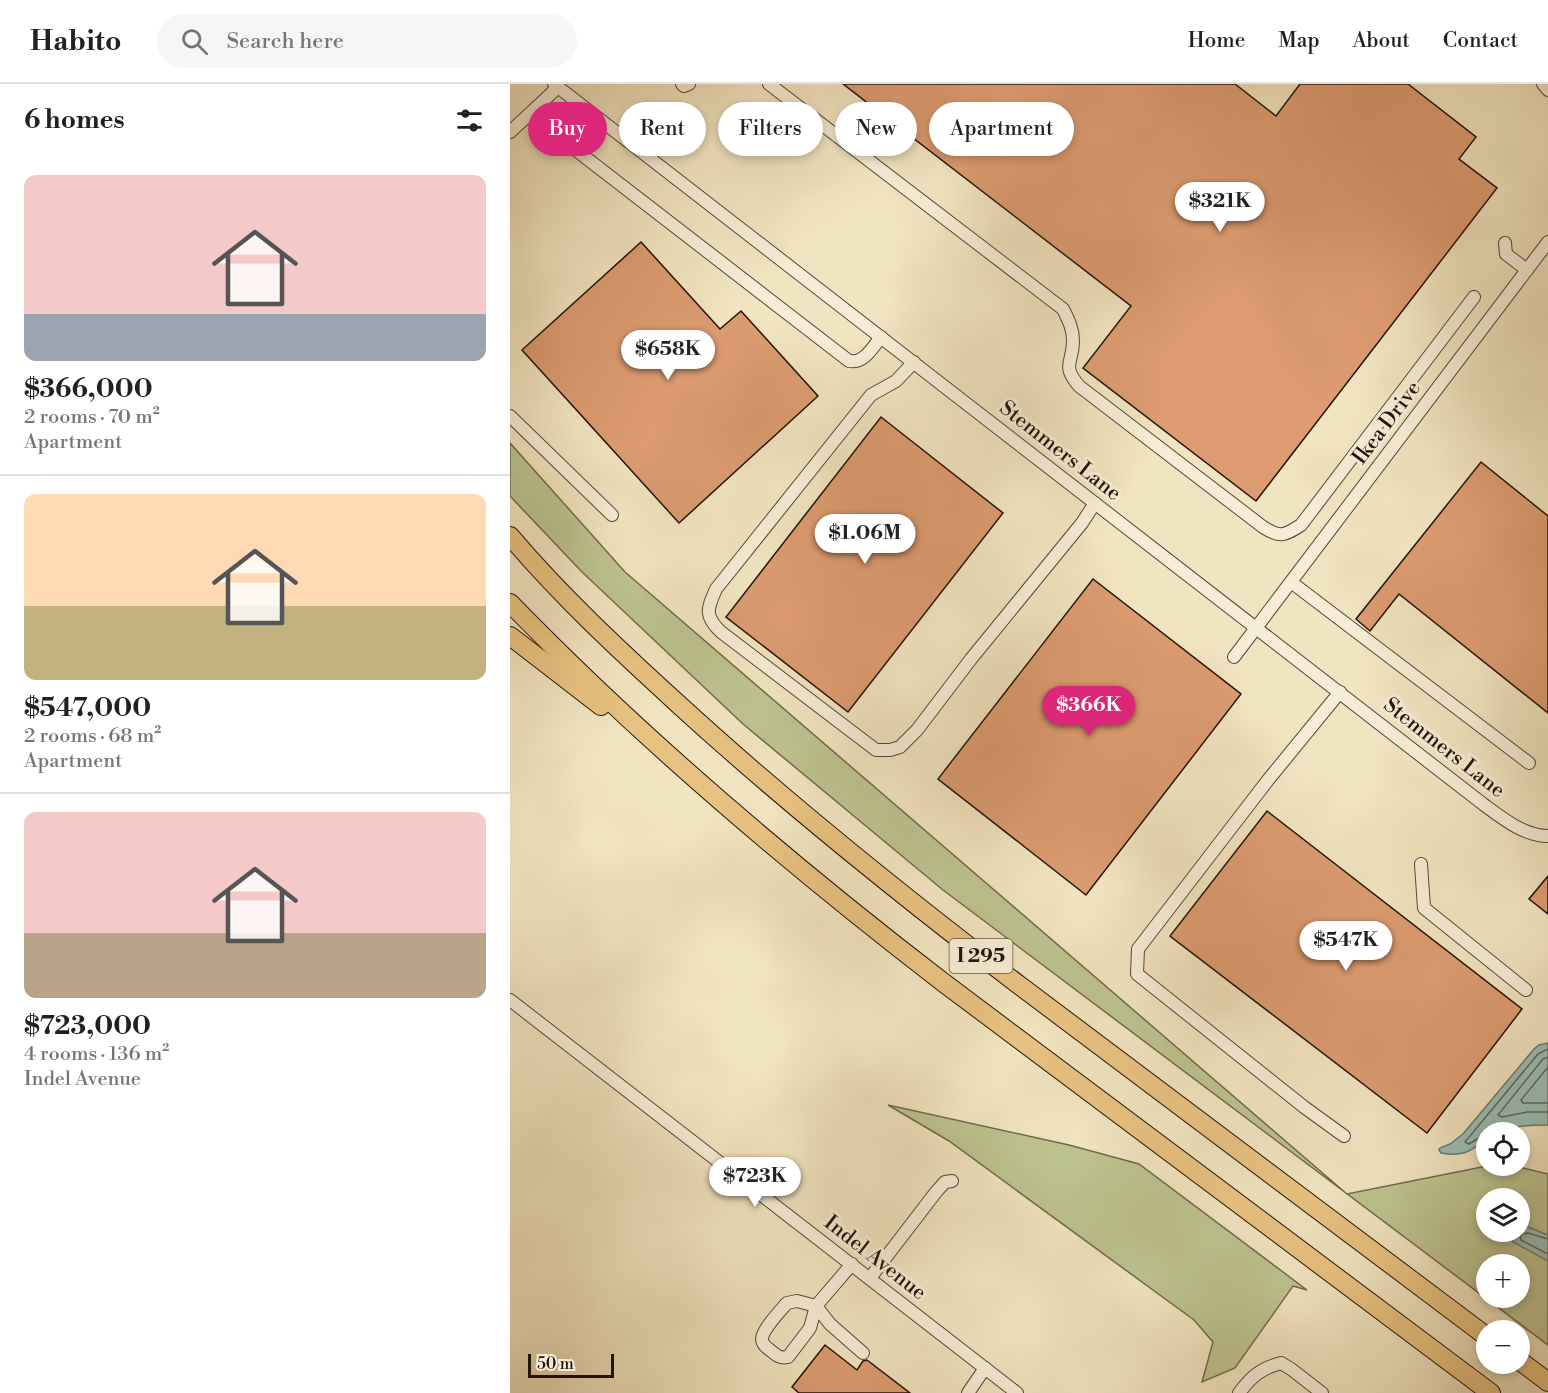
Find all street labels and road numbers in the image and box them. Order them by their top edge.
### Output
street label: Ikea Drive [1347,376,1427,470]
street label: Stemmers Lane [994,395,1126,507]
street label: Stemmers Lane [1378,692,1510,804]
road number: I 295 [950,939,1012,973]
street label: Indel Avenue [819,1210,931,1306]

